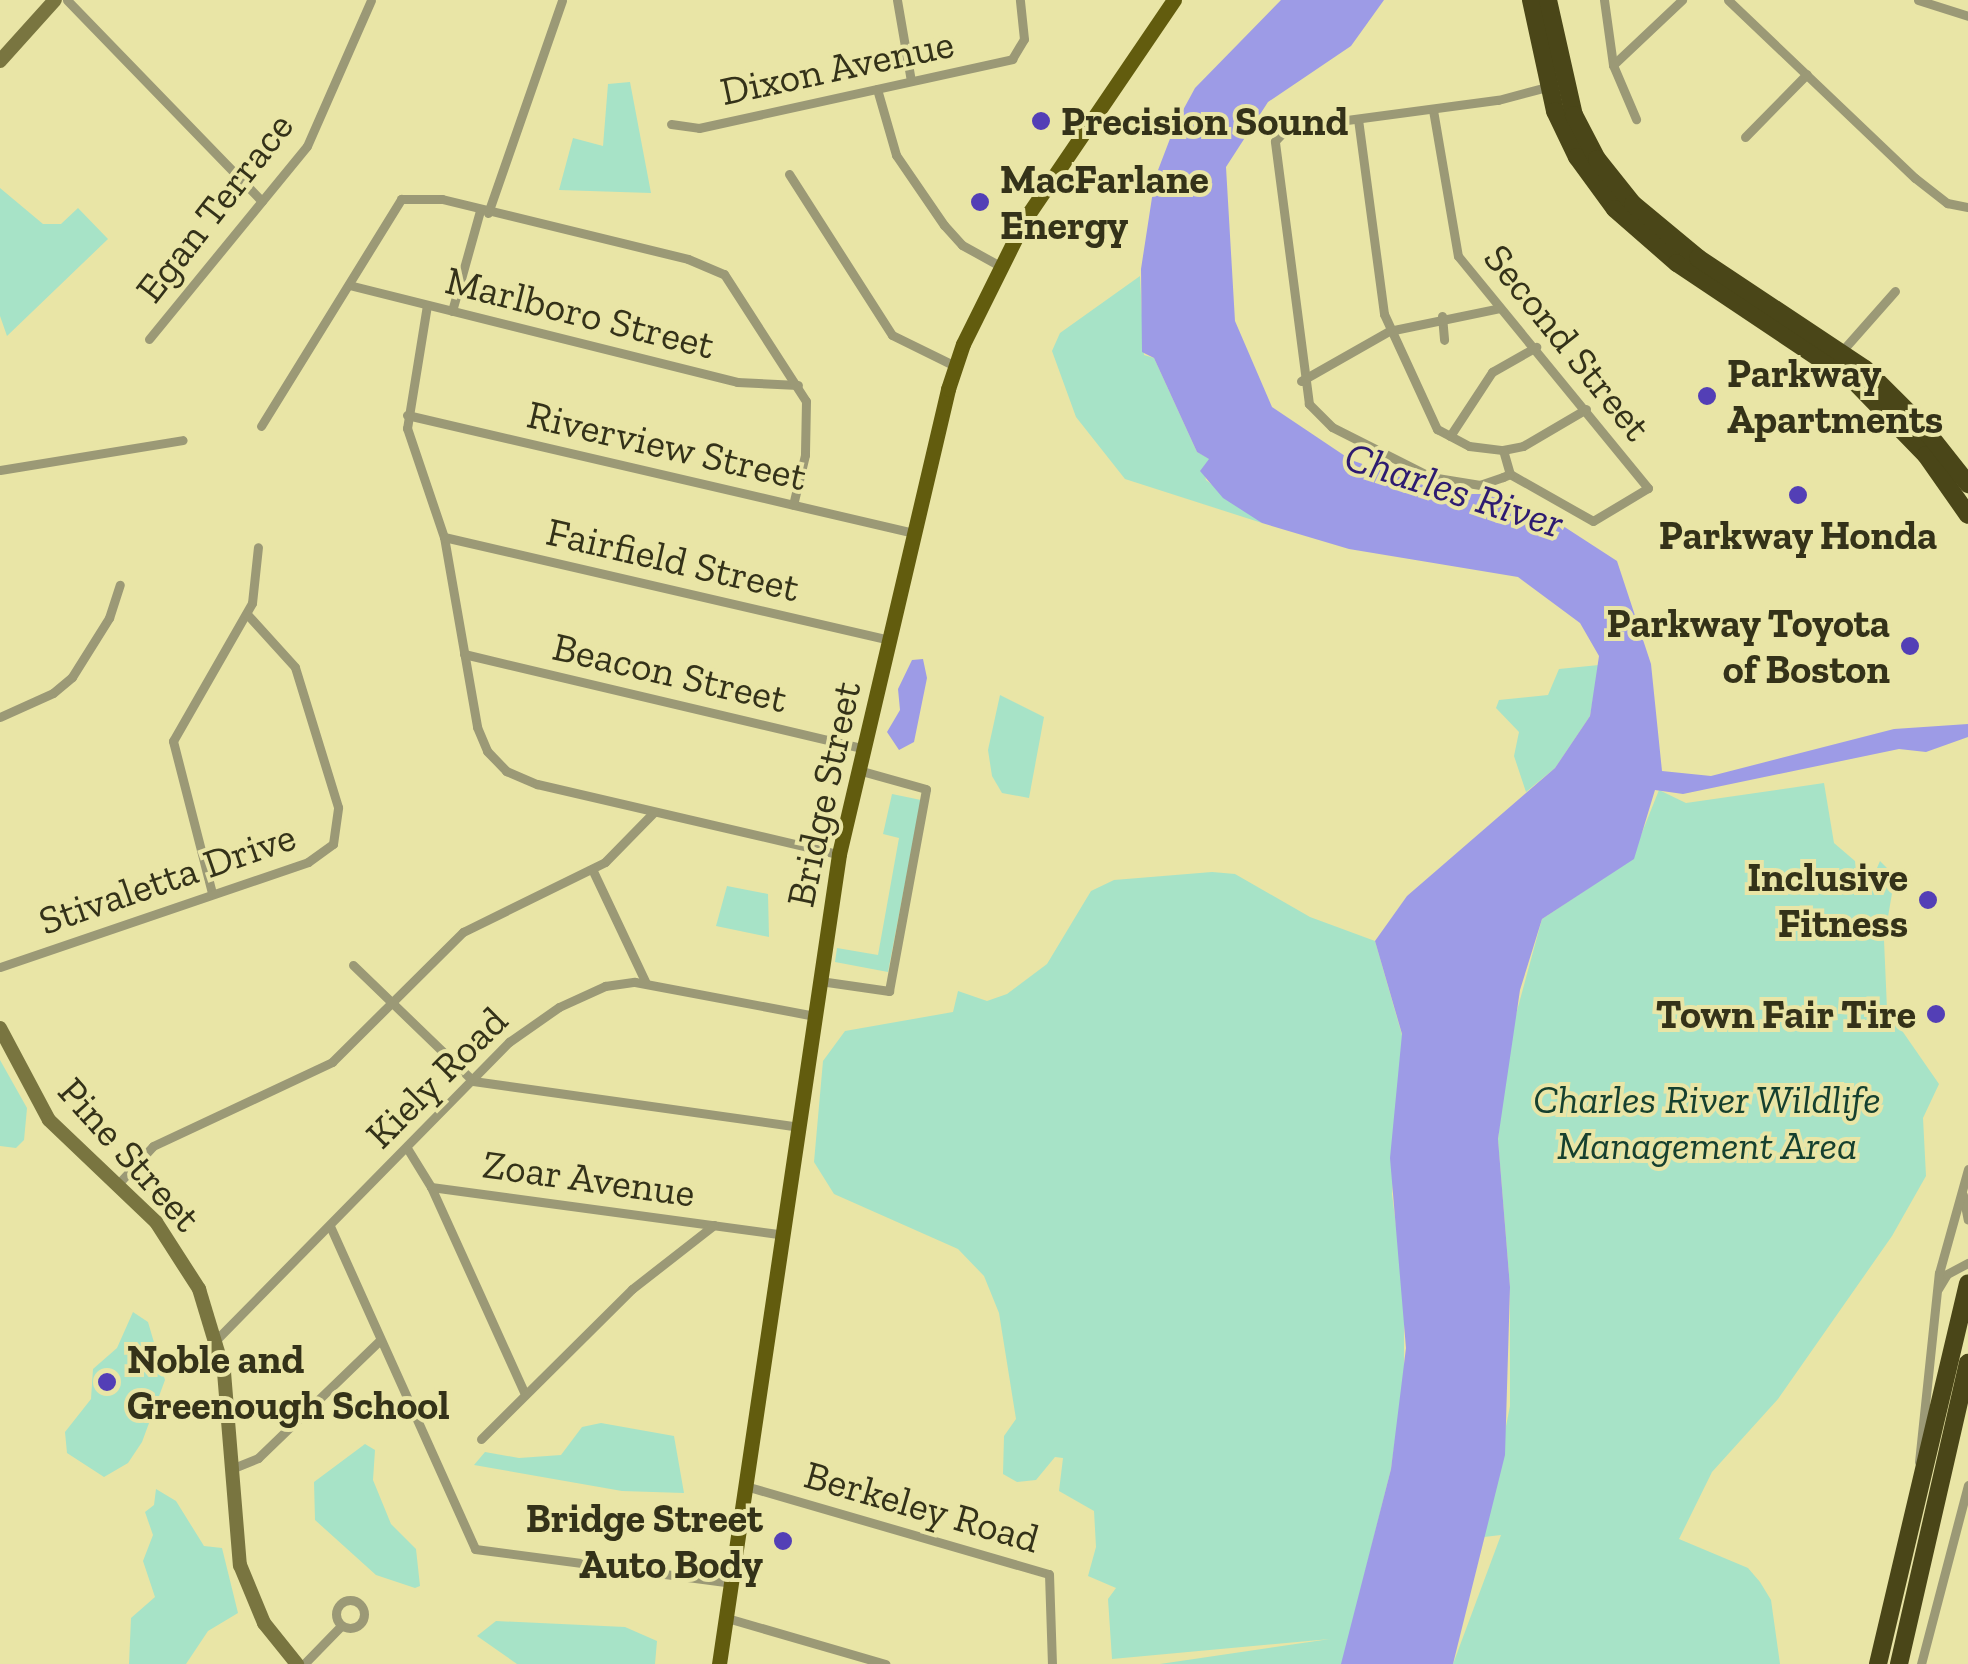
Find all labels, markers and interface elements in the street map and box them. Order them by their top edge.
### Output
street label: Dixon Avenue [715,19,959,115]
place label: Precision Sound [1061,97,1348,145]
street label: Egan Terrace [125,102,303,312]
marker: Precision Sound [1030,110,1052,132]
place label: MacFarlane Energy [1000,155,1209,249]
marker: MacFarlane Energy [969,191,991,213]
street label: Second Street [1474,234,1662,450]
street label: Marlboro Street [441,255,719,369]
place label: Parkway Apartments [1727,349,1943,443]
marker: Parkway Apartments [1696,385,1718,407]
street label: Riverview Street [522,389,812,501]
water label: Charles River [1339,431,1569,549]
marker: Parkway Honda [1787,484,1809,506]
street label: Fairfield Street [542,507,804,611]
place label: Parkway Honda [1658,511,1938,559]
place label: Parkway Toyota of Boston [1606,599,1890,693]
street label: Beacon Street [548,622,792,722]
marker: Parkway Toyota of Boston [1899,635,1921,657]
street label: Bridge Street [776,677,870,911]
street label: Stivaletta Drive [32,812,302,944]
place label: Inclusive Fitness [1747,853,1908,947]
marker: Inclusive Fitness [1917,889,1939,911]
place label: Town Fair Tire [1655,990,1916,1038]
street label: Kiely Road [355,996,517,1158]
marker: Town Fair Tire [1925,1003,1947,1025]
street label: Pine Street [48,1067,212,1241]
park label: Charles River Wildlife Management Area [1532,1075,1882,1169]
street label: Zoar Avenue [479,1139,699,1217]
place label: Noble and Greenough School [127,1335,450,1429]
marker: Noble and Greenough School [96,1371,118,1393]
street label: Berkeley Road [799,1449,1045,1563]
place label: Bridge Street Auto Body [526,1494,763,1588]
marker: Bridge Street Auto Body [772,1530,794,1552]

